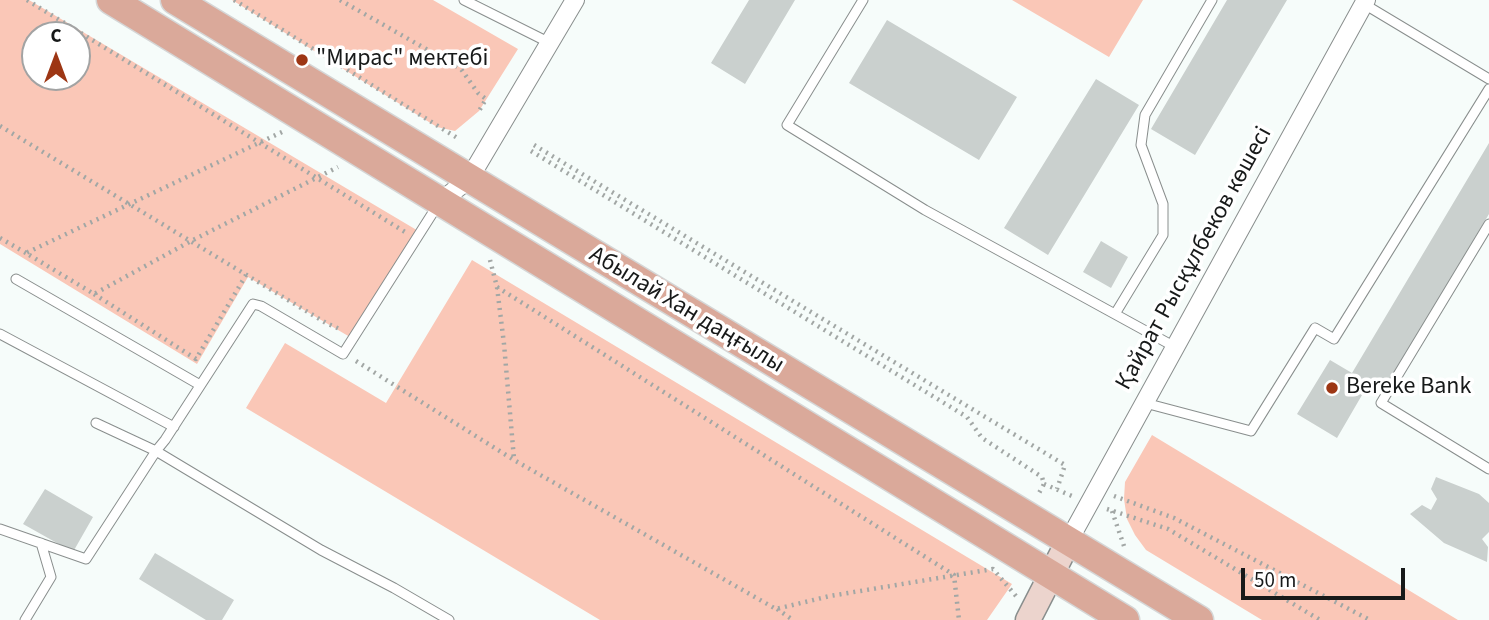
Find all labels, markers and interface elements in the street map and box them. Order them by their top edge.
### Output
north arrow [21,21,91,91]
text: С [50,23,62,50]
place label: "Мирас" мектебі [316,46,488,74]
marker: "Мирас" мектебі [294,52,310,68]
street label: Қайрат Рысқұлбеков көшесі [1111,122,1279,396]
street label: Абылай Хан даңғылы [583,241,789,381]
place label: Bereke Bank [1346,374,1471,402]
marker: Bereke Bank [1324,380,1340,396]
scale bar [1244,554,1408,598]
text: 50 m [1254,565,1296,595]

